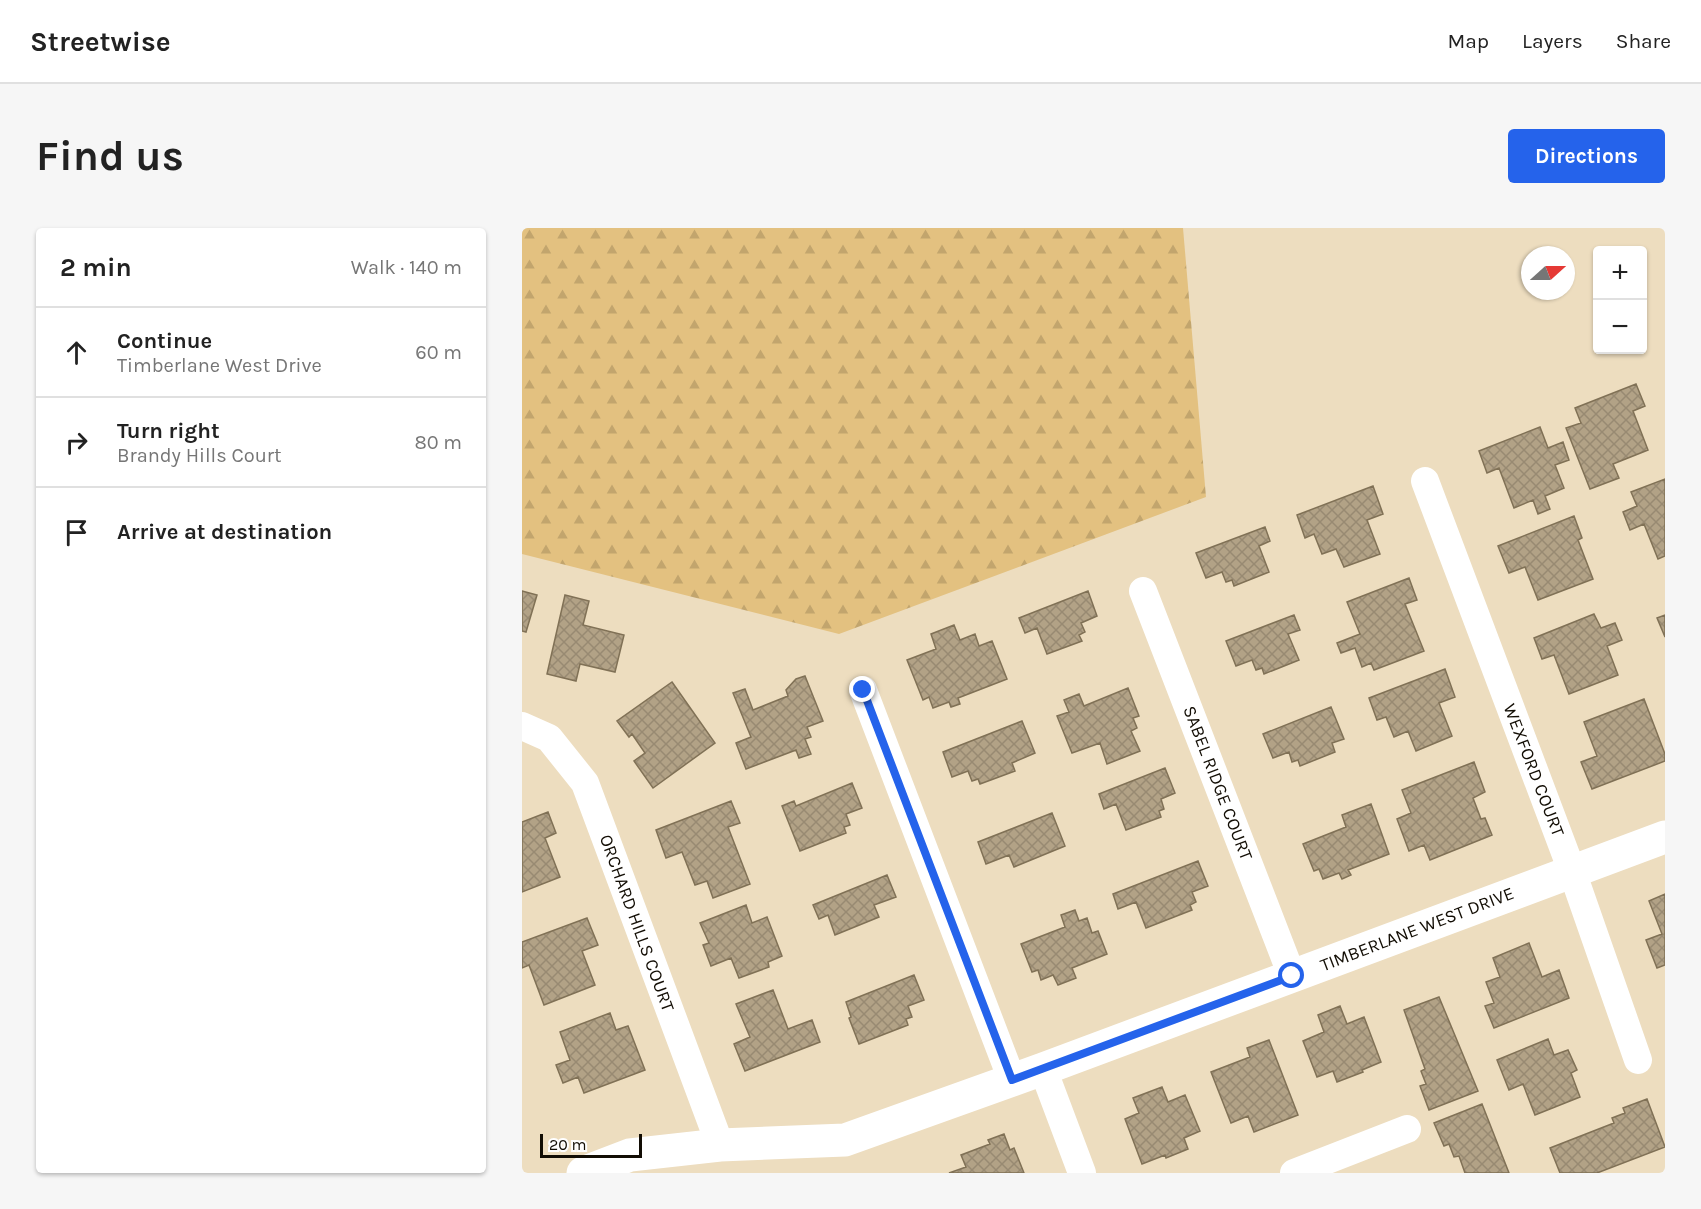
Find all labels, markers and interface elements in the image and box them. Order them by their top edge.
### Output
text: Streetwise [30,25,171,58]
text: Map [1447,29,1489,53]
text: Layers [1522,29,1583,53]
text: Share [1616,29,1671,53]
button: Directions [1508,129,1665,183]
text: Find us [36,131,184,181]
north arrow [1521,246,1575,300]
map controls [1593,246,1647,354]
button: + [1593,246,1647,300]
text: 2 min [60,252,132,283]
text: Walk · 140 m [351,256,462,279]
button: − [1593,300,1647,354]
text: Continue [117,328,212,354]
icon: ahead [60,336,93,369]
text: 60 m [415,341,462,364]
text: Timberlane West Drive [117,354,322,377]
text: Turn right [117,418,220,444]
icon: right [60,426,93,459]
text: 80 m [414,431,462,454]
text: Brandy Hills Court [117,444,282,467]
icon: arrive [60,516,93,549]
text: Arrive at destination [117,519,332,545]
route end [849,676,875,702]
street label: WEXFORD COURT [1499,701,1569,839]
street label: SABEL RIDGE COURT [1178,703,1258,863]
street label: ORCHARD HILLS COURT [595,832,679,1014]
street label: TIMBERLANE WEST DRIVE [1317,882,1517,976]
route start [1278,962,1304,988]
scale bar [540,1131,642,1158]
text: 20 m [549,1135,587,1154]

